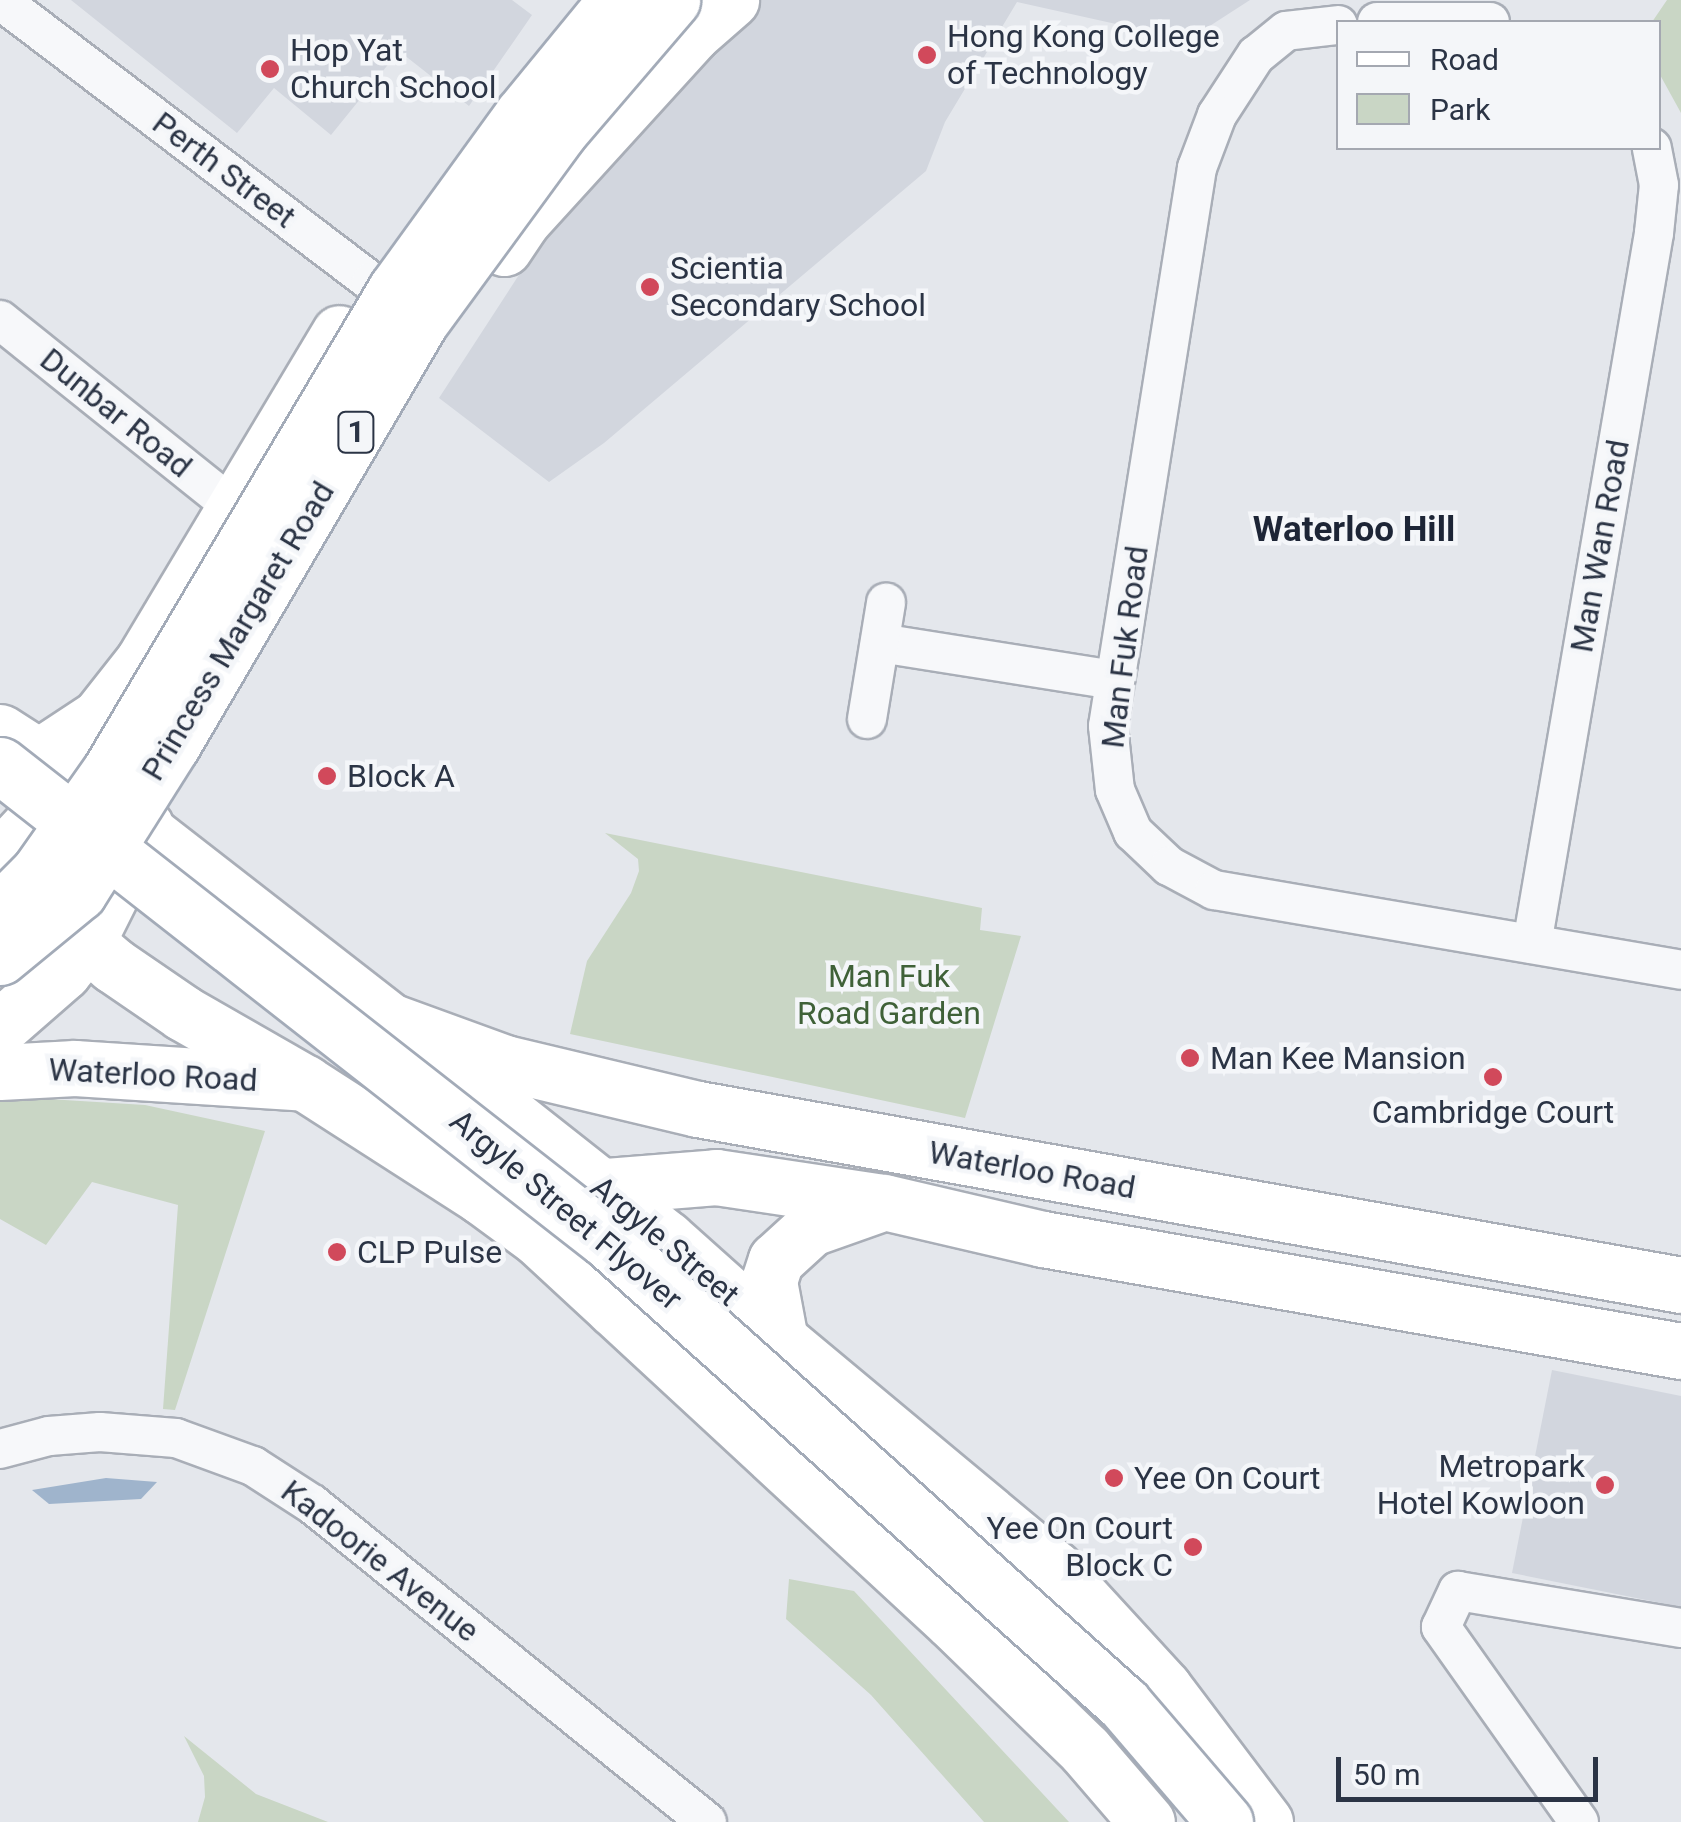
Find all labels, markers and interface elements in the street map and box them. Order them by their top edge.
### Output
place label: Hong Kong College of Technology [947,18,1220,93]
legend [1336,20,1661,150]
place label: Hop Yat Church School [290,32,497,107]
text: Road [1430,42,1499,77]
marker: Hong Kong College of Technology [916,44,938,66]
marker: Hop Yat Church School [259,58,281,80]
text: Park [1430,92,1490,127]
street label: Perth Street [145,104,303,236]
place label: Scientia Secondary School [670,250,926,325]
marker: Scientia Secondary School [639,276,661,298]
street label: Dunbar Road [32,340,200,486]
road number: 1 [336,407,376,457]
street label: Man Wan Road [1562,437,1638,655]
street label: Princess Margaret Road [134,475,342,787]
district label: Waterloo Hill [1253,509,1455,551]
street label: Man Fuk Road [1094,544,1156,750]
place label: Block A [347,757,455,795]
marker: Block A [316,765,338,787]
park label: Man Fuk Road Garden [797,958,981,1033]
place label: Man Kee Mansion [1210,1039,1466,1077]
marker: Man Kee Mansion [1179,1047,1201,1069]
street label: Waterloo Road [48,1050,258,1100]
marker: Cambridge Court [1482,1066,1504,1088]
place label: Cambridge Court [1372,1093,1614,1131]
street label: Argyle Street Flyover [442,1102,690,1318]
street label: Waterloo Road [926,1133,1138,1207]
street label: Argyle Street [583,1168,747,1314]
place label: CLP Pulse [357,1233,502,1271]
marker: CLP Pulse [326,1241,348,1263]
place label: Metropark Hotel Kowloon [1377,1448,1585,1523]
place label: Yee On Court [1134,1459,1321,1497]
marker: Yee On Court [1103,1467,1125,1489]
street label: Kadoorie Avenue [274,1472,486,1650]
marker: Metropark Hotel Kowloon [1594,1474,1616,1496]
place label: Yee On Court Block C [986,1510,1173,1585]
marker: Yee On Court Block C [1182,1536,1204,1558]
scale bar [1341,1737,1604,1799]
text: 50 m [1353,1757,1420,1792]

